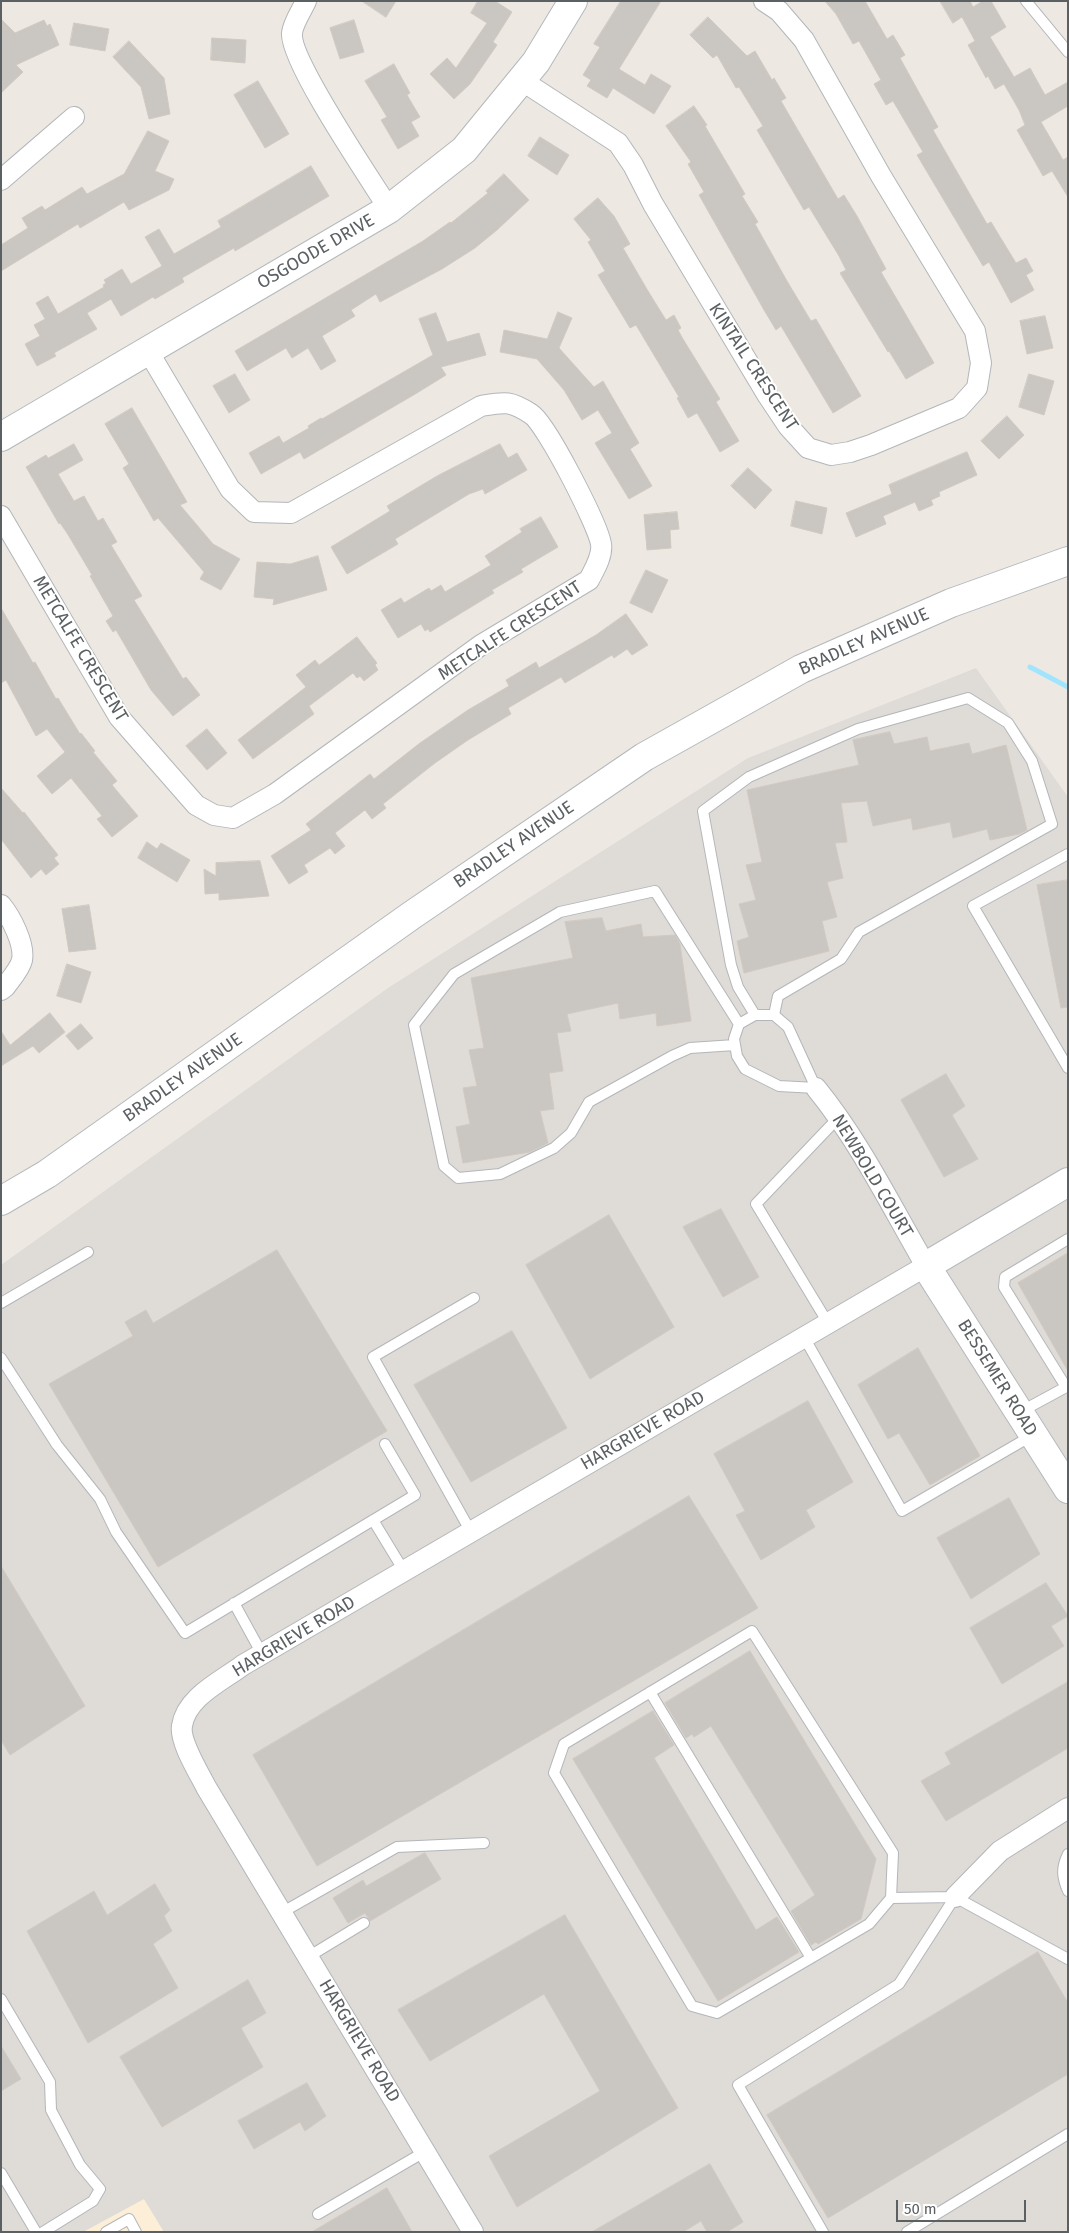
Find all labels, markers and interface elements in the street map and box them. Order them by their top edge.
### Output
street label: OSGOODE DRIVE [253,210,379,294]
street label: KINTAIL CRESCENT [704,299,802,435]
street label: METCALFE CRESCENT [28,572,132,726]
street label: METCALFE CRESCENT [434,577,586,685]
street label: BRADLEY AVENUE [795,604,933,680]
street label: BRADLEY AVENUE [450,797,578,893]
street label: BRADLEY AVENUE [119,1029,247,1127]
street label: NEWBOLD COURT [827,1111,917,1241]
street label: BESSEMER ROAD [952,1316,1042,1440]
street label: HARGRIEVE ROAD [577,1387,709,1475]
street label: HARGRIEVE ROAD [229,1592,359,1682]
street label: HARGRIEVE ROAD [314,1976,404,2106]
scale bar [899,2190,1029,2222]
text: 50 m [904,2200,937,2218]

